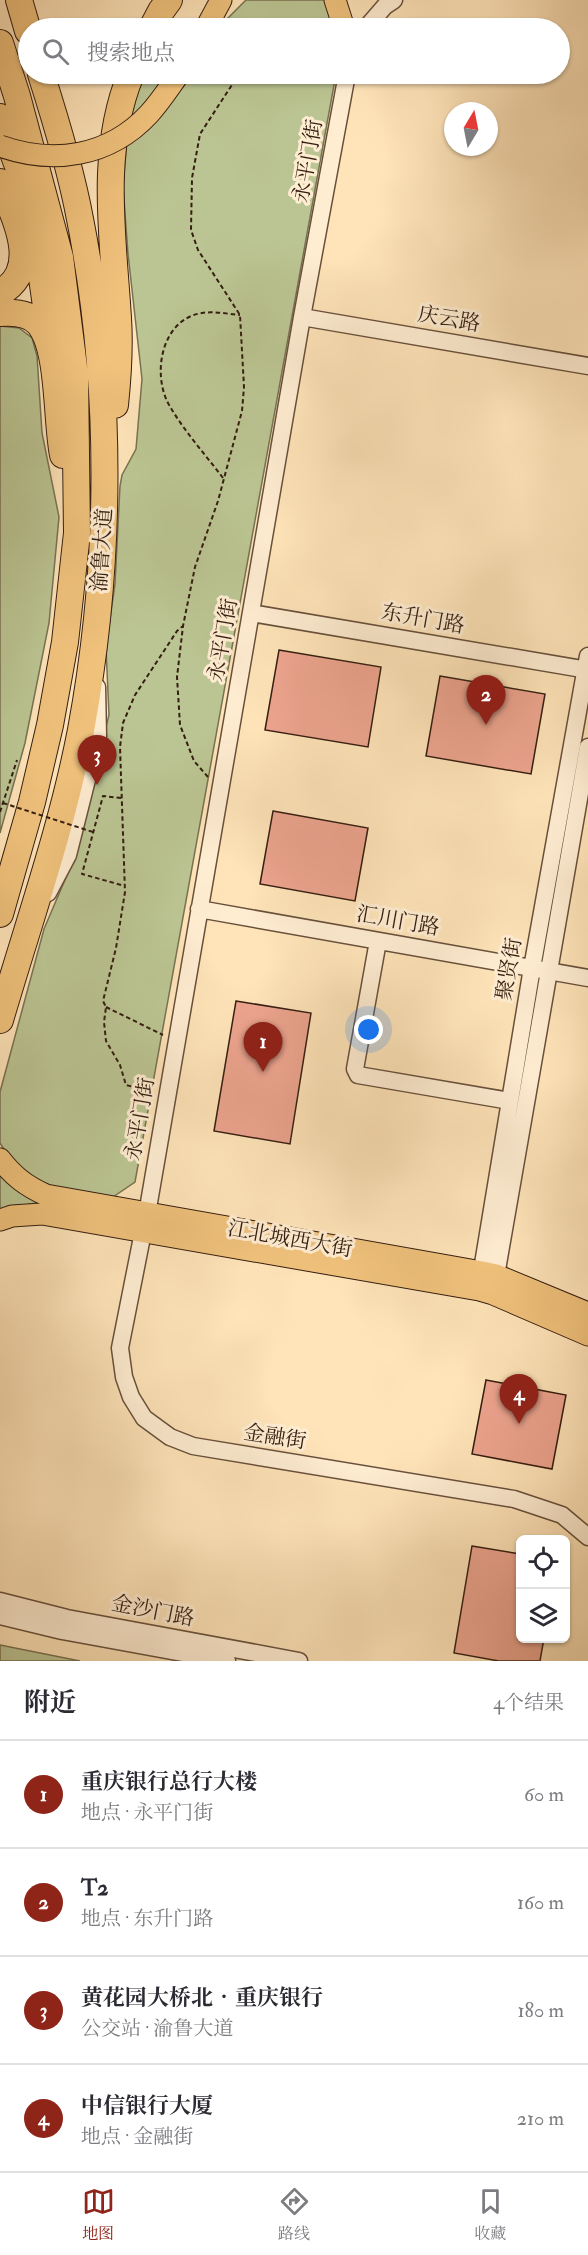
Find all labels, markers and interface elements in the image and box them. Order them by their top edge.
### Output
search box [18,18,570,84]
icon: search [39,35,72,68]
text: 搜索地点 [87,39,175,67]
north arrow [444,102,498,156]
street label: 永平门街 [287,117,329,205]
street label: 庆云路 [416,300,482,338]
street label: 渝鲁大道 [86,507,118,593]
street label: 永平门街 [202,596,244,684]
street label: 东升门路 [379,598,467,640]
pin: 2 [466,676,506,725]
pin: 3 [78,736,116,785]
street label: 汇川门路 [354,900,442,942]
street label: 聚贤街 [490,936,528,1002]
your location [354,1015,383,1044]
pin: 1 [244,1022,282,1072]
street label: 永平门街 [119,1075,161,1163]
street label: 江北城西大街 [226,1215,354,1263]
pin: 4 [500,1374,538,1424]
street label: 金融街 [242,1419,308,1455]
map controls [516,1535,570,1643]
button: locate [516,1535,570,1589]
button: layers [516,1589,570,1643]
street label: 金沙门路 [109,1590,197,1632]
text: 附近 [24,1687,76,1719]
text: 4个结果 [493,1690,564,1715]
text: 重庆银行总行大楼 [81,1768,257,1796]
text: 1 [40,1782,47,1807]
text: 60 m [524,1782,564,1807]
text: 地点 · 永平门街 [81,1800,213,1825]
text: T2 [81,1874,109,1902]
text: 2 [38,1890,49,1915]
text: 160 m [517,1890,564,1915]
text: 地点 · 东升门路 [81,1906,213,1931]
text: 黄花园大桥北‧重庆银行 [81,1984,323,2012]
text: 3 [40,1998,47,2023]
text: 180 m [517,1998,564,2023]
text: 公交站 · 渝鲁大道 [81,2016,233,2041]
text: 中信银行大厦 [81,2092,213,2120]
text: 4 [38,2106,49,2131]
text: 210 m [517,2106,564,2131]
text: 地点 · 金融街 [81,2124,193,2149]
tab: 地图 [82,2185,115,2244]
tab: 路线 [278,2185,311,2244]
tab: 收藏 [474,2185,507,2244]

